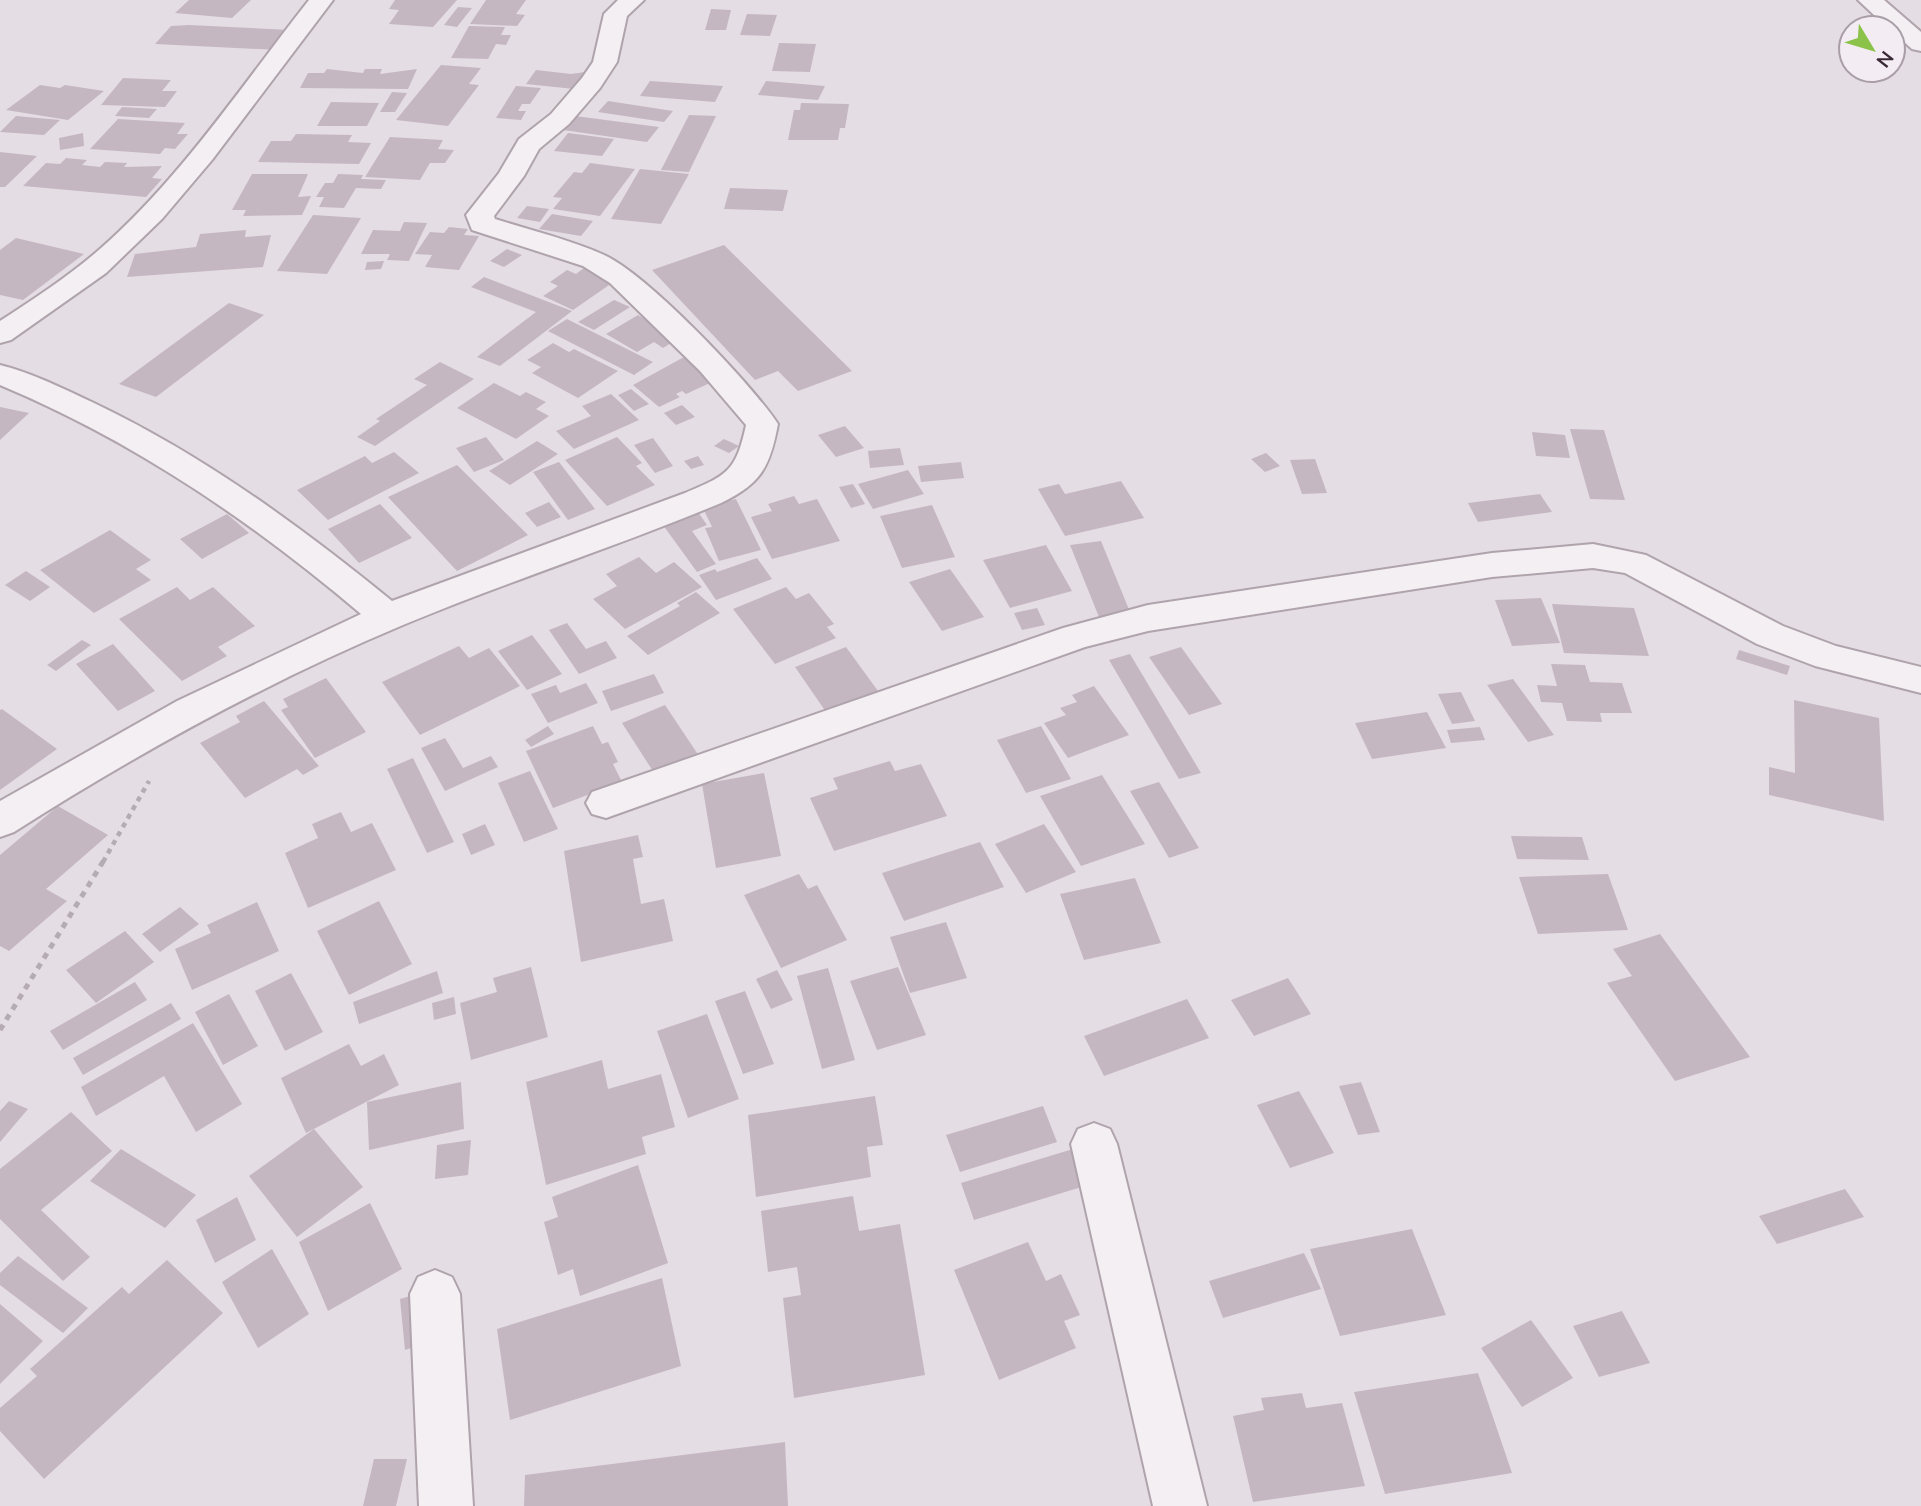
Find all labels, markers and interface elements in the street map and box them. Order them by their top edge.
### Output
north arrow [1837,14,1907,84]
text: N [1872,46,1899,73]

